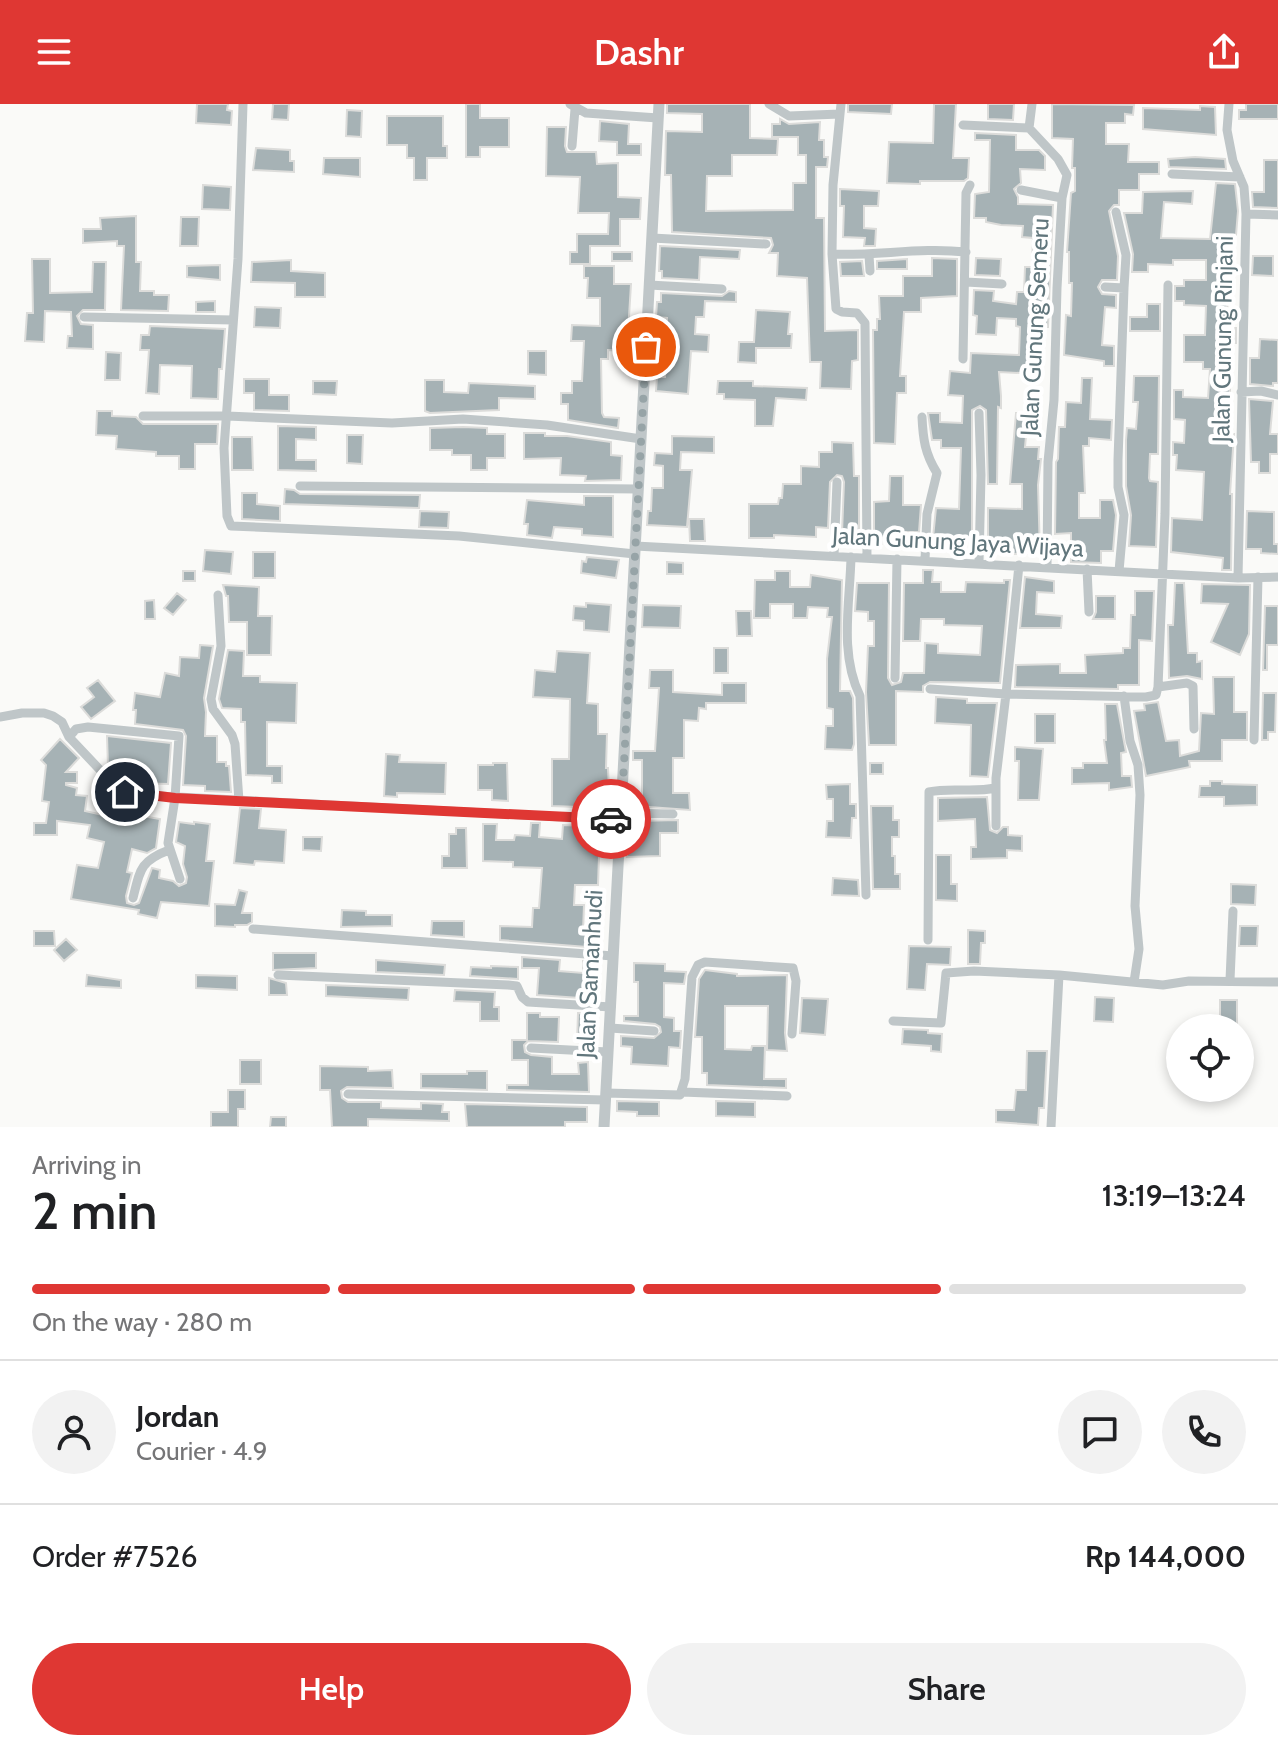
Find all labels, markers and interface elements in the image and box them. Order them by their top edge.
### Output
icon: menu [32,30,76,74]
text: Dashr [594,30,684,74]
icon: share [1202,30,1246,74]
street label: Jalan Gunung Semeru [1014,217,1055,438]
street label: Jalan Gunung Rinjani [1206,235,1239,444]
pin [612,313,680,381]
icon: bag [624,325,668,369]
street label: Jalan Gunung Jaya Wijaya [831,520,1085,563]
pin [91,758,159,826]
icon: home [103,770,147,814]
courier [571,779,651,859]
icon: car [589,797,633,841]
street label: Jalan Samanhudi [571,889,608,1060]
map controls [1166,1014,1254,1102]
button: locate [1166,1014,1254,1102]
text: Arriving in [32,1149,142,1181]
text: 13:19–13:24 [1102,1177,1246,1214]
text: 2 min [32,1179,157,1242]
text: On the way · 280 m [32,1306,252,1338]
button: person [32,1390,116,1474]
button: chat [1058,1390,1142,1474]
button: phone [1162,1390,1246,1474]
text: Jordan [136,1398,219,1435]
text: Courier · 4.9 [136,1435,268,1467]
text: Order #7526 [32,1538,197,1575]
text: Rp 144,000 [1085,1538,1246,1575]
button: Help [32,1643,631,1735]
button: Share [647,1643,1246,1735]

